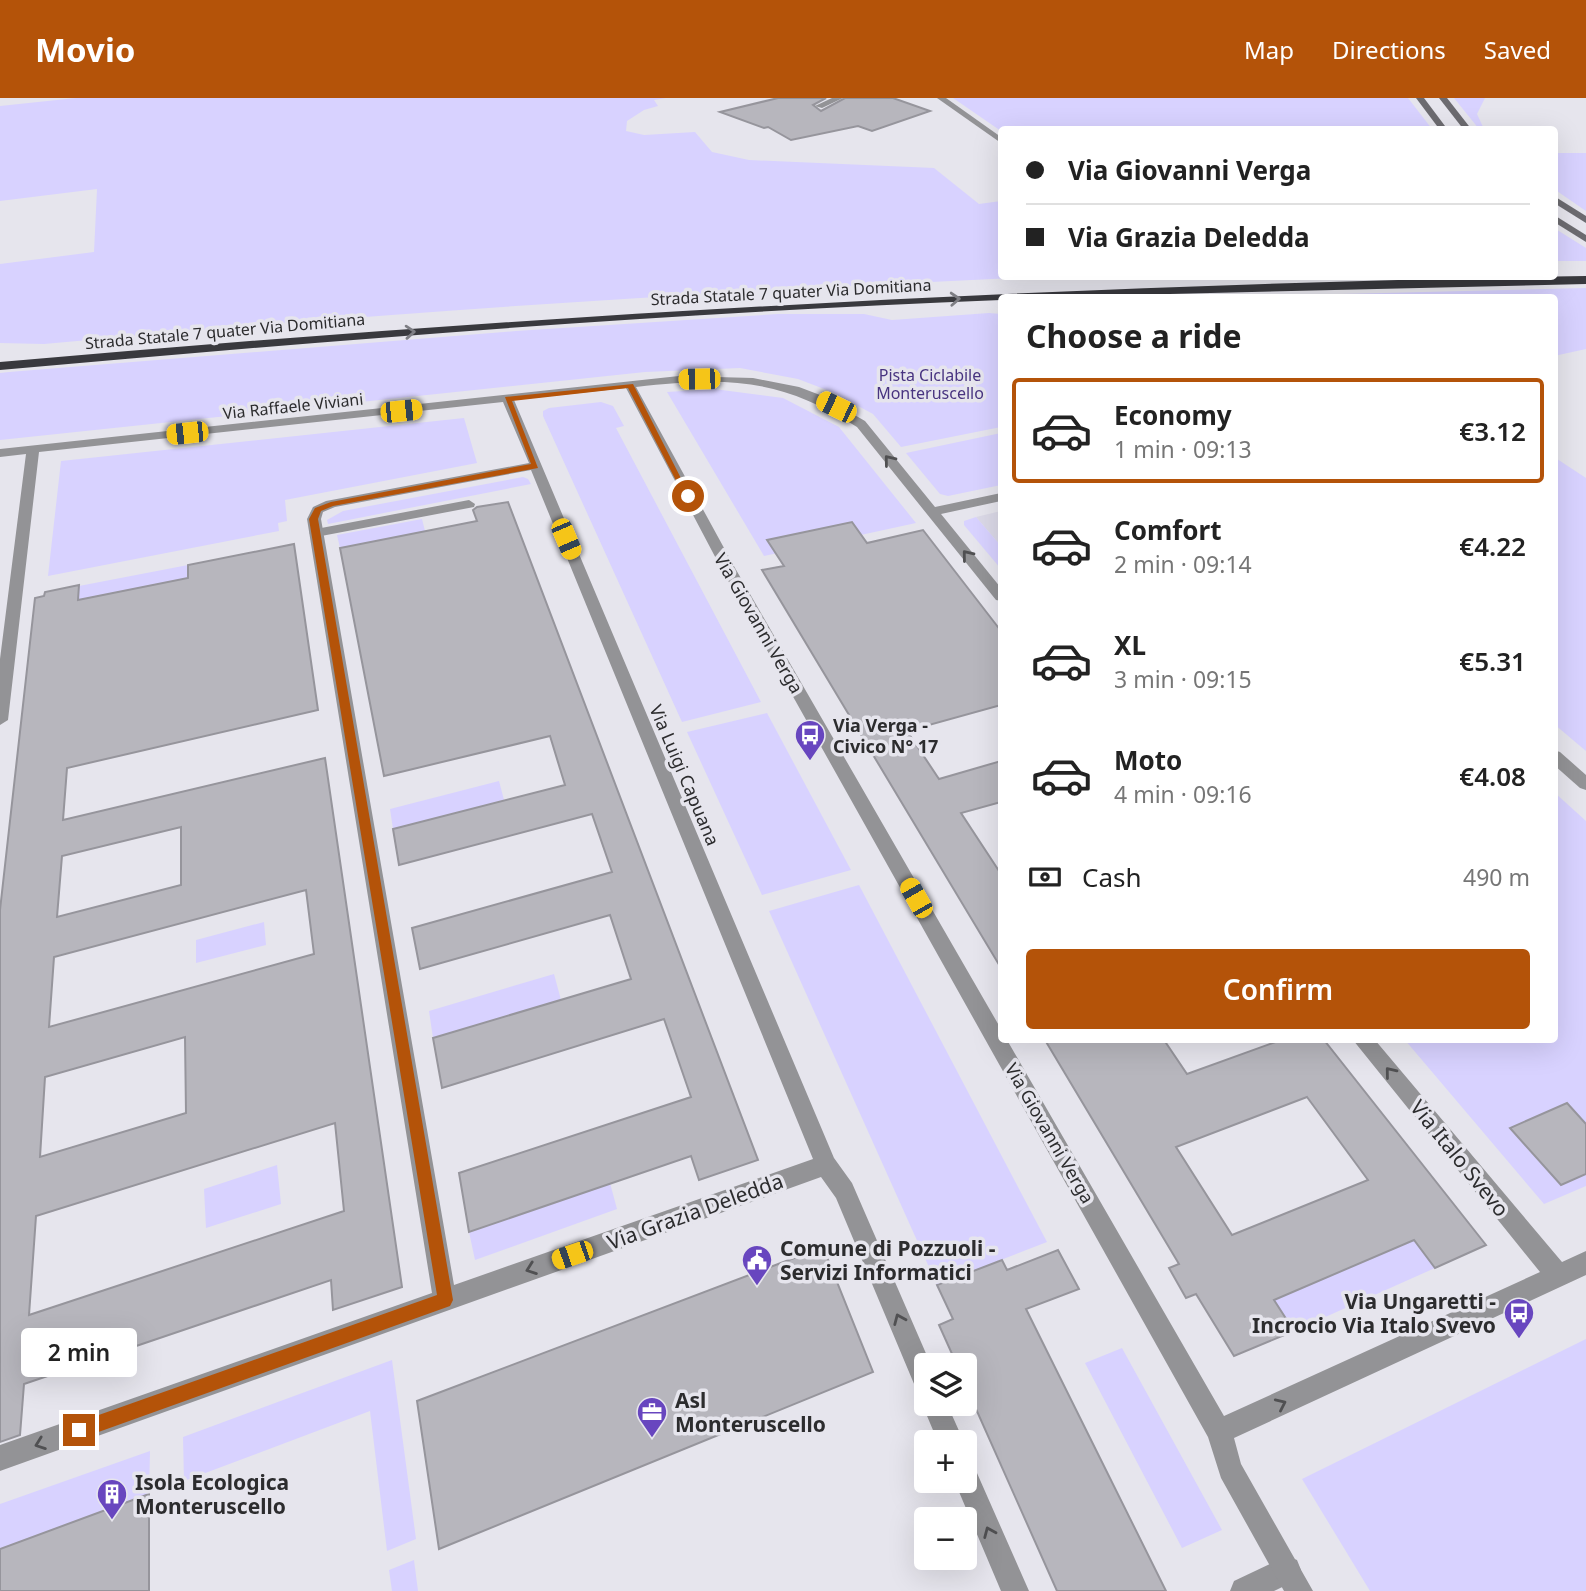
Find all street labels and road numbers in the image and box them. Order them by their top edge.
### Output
street label: Strada Statale 7 quater Via Domitiana [650,274,932,310]
street label: Strada Statale 7 quater Via Domitiana [84,308,366,354]
street label: Via Raffaele Viviani [222,388,364,424]
street label: Via Giovanni Verga [709,548,809,698]
street label: Via Luigi Capuana [644,701,726,849]
street label: Via Giovanni Verga [1000,1058,1100,1208]
street label: Via Italo Svevo [1404,1094,1516,1222]
street label: Via Grazia Deledda [603,1166,787,1256]

